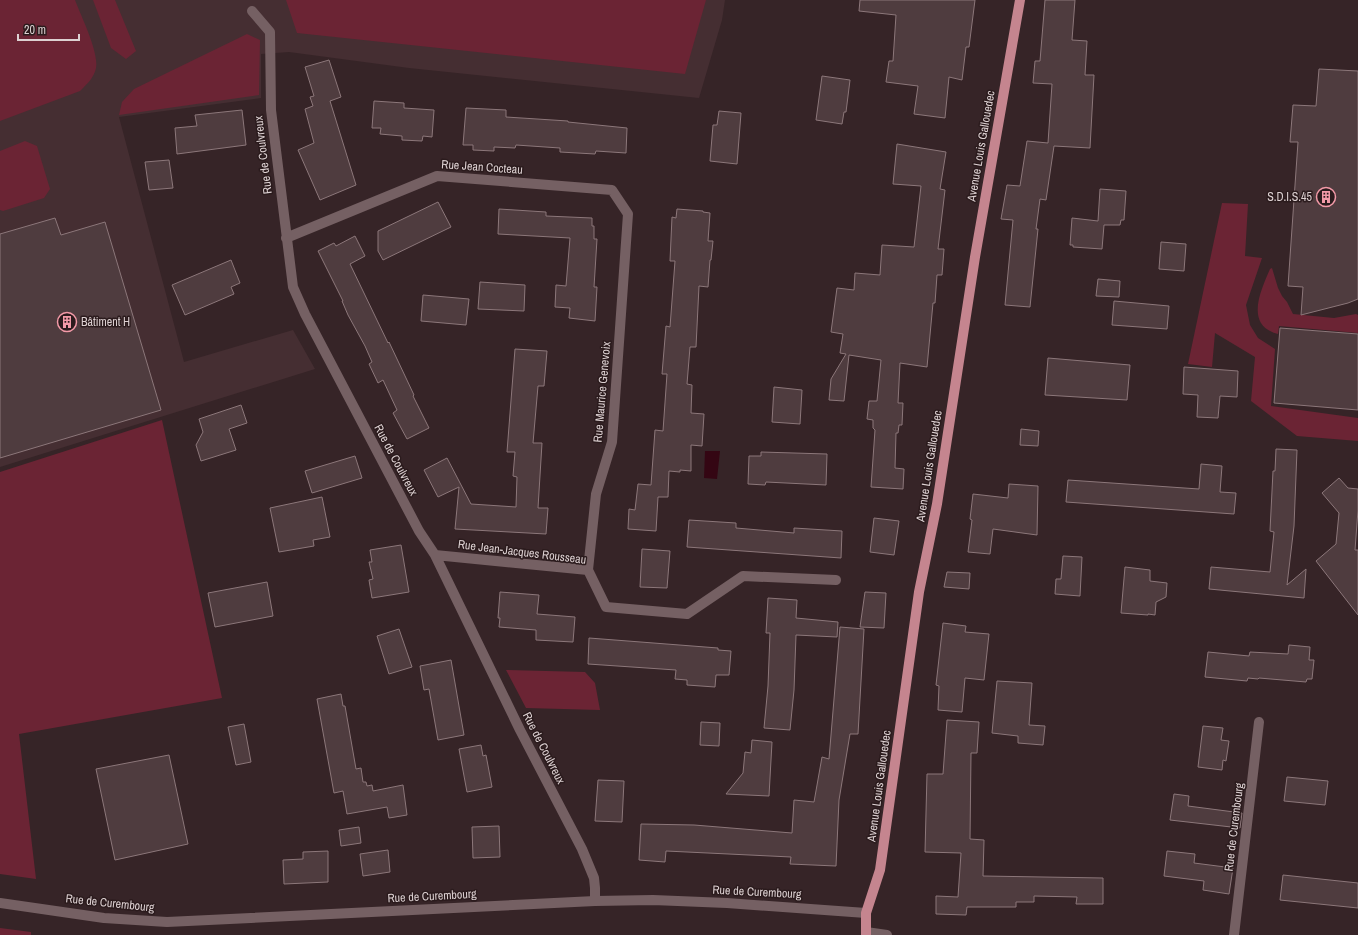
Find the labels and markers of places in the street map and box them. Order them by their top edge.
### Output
building icon: S.D.I.S.45 [1315,186,1337,208]
place label: S.D.I.S.45 [1267,189,1313,205]
building icon: Bâtiment H [56,311,78,333]
place label: Bâtiment H [81,314,130,330]

